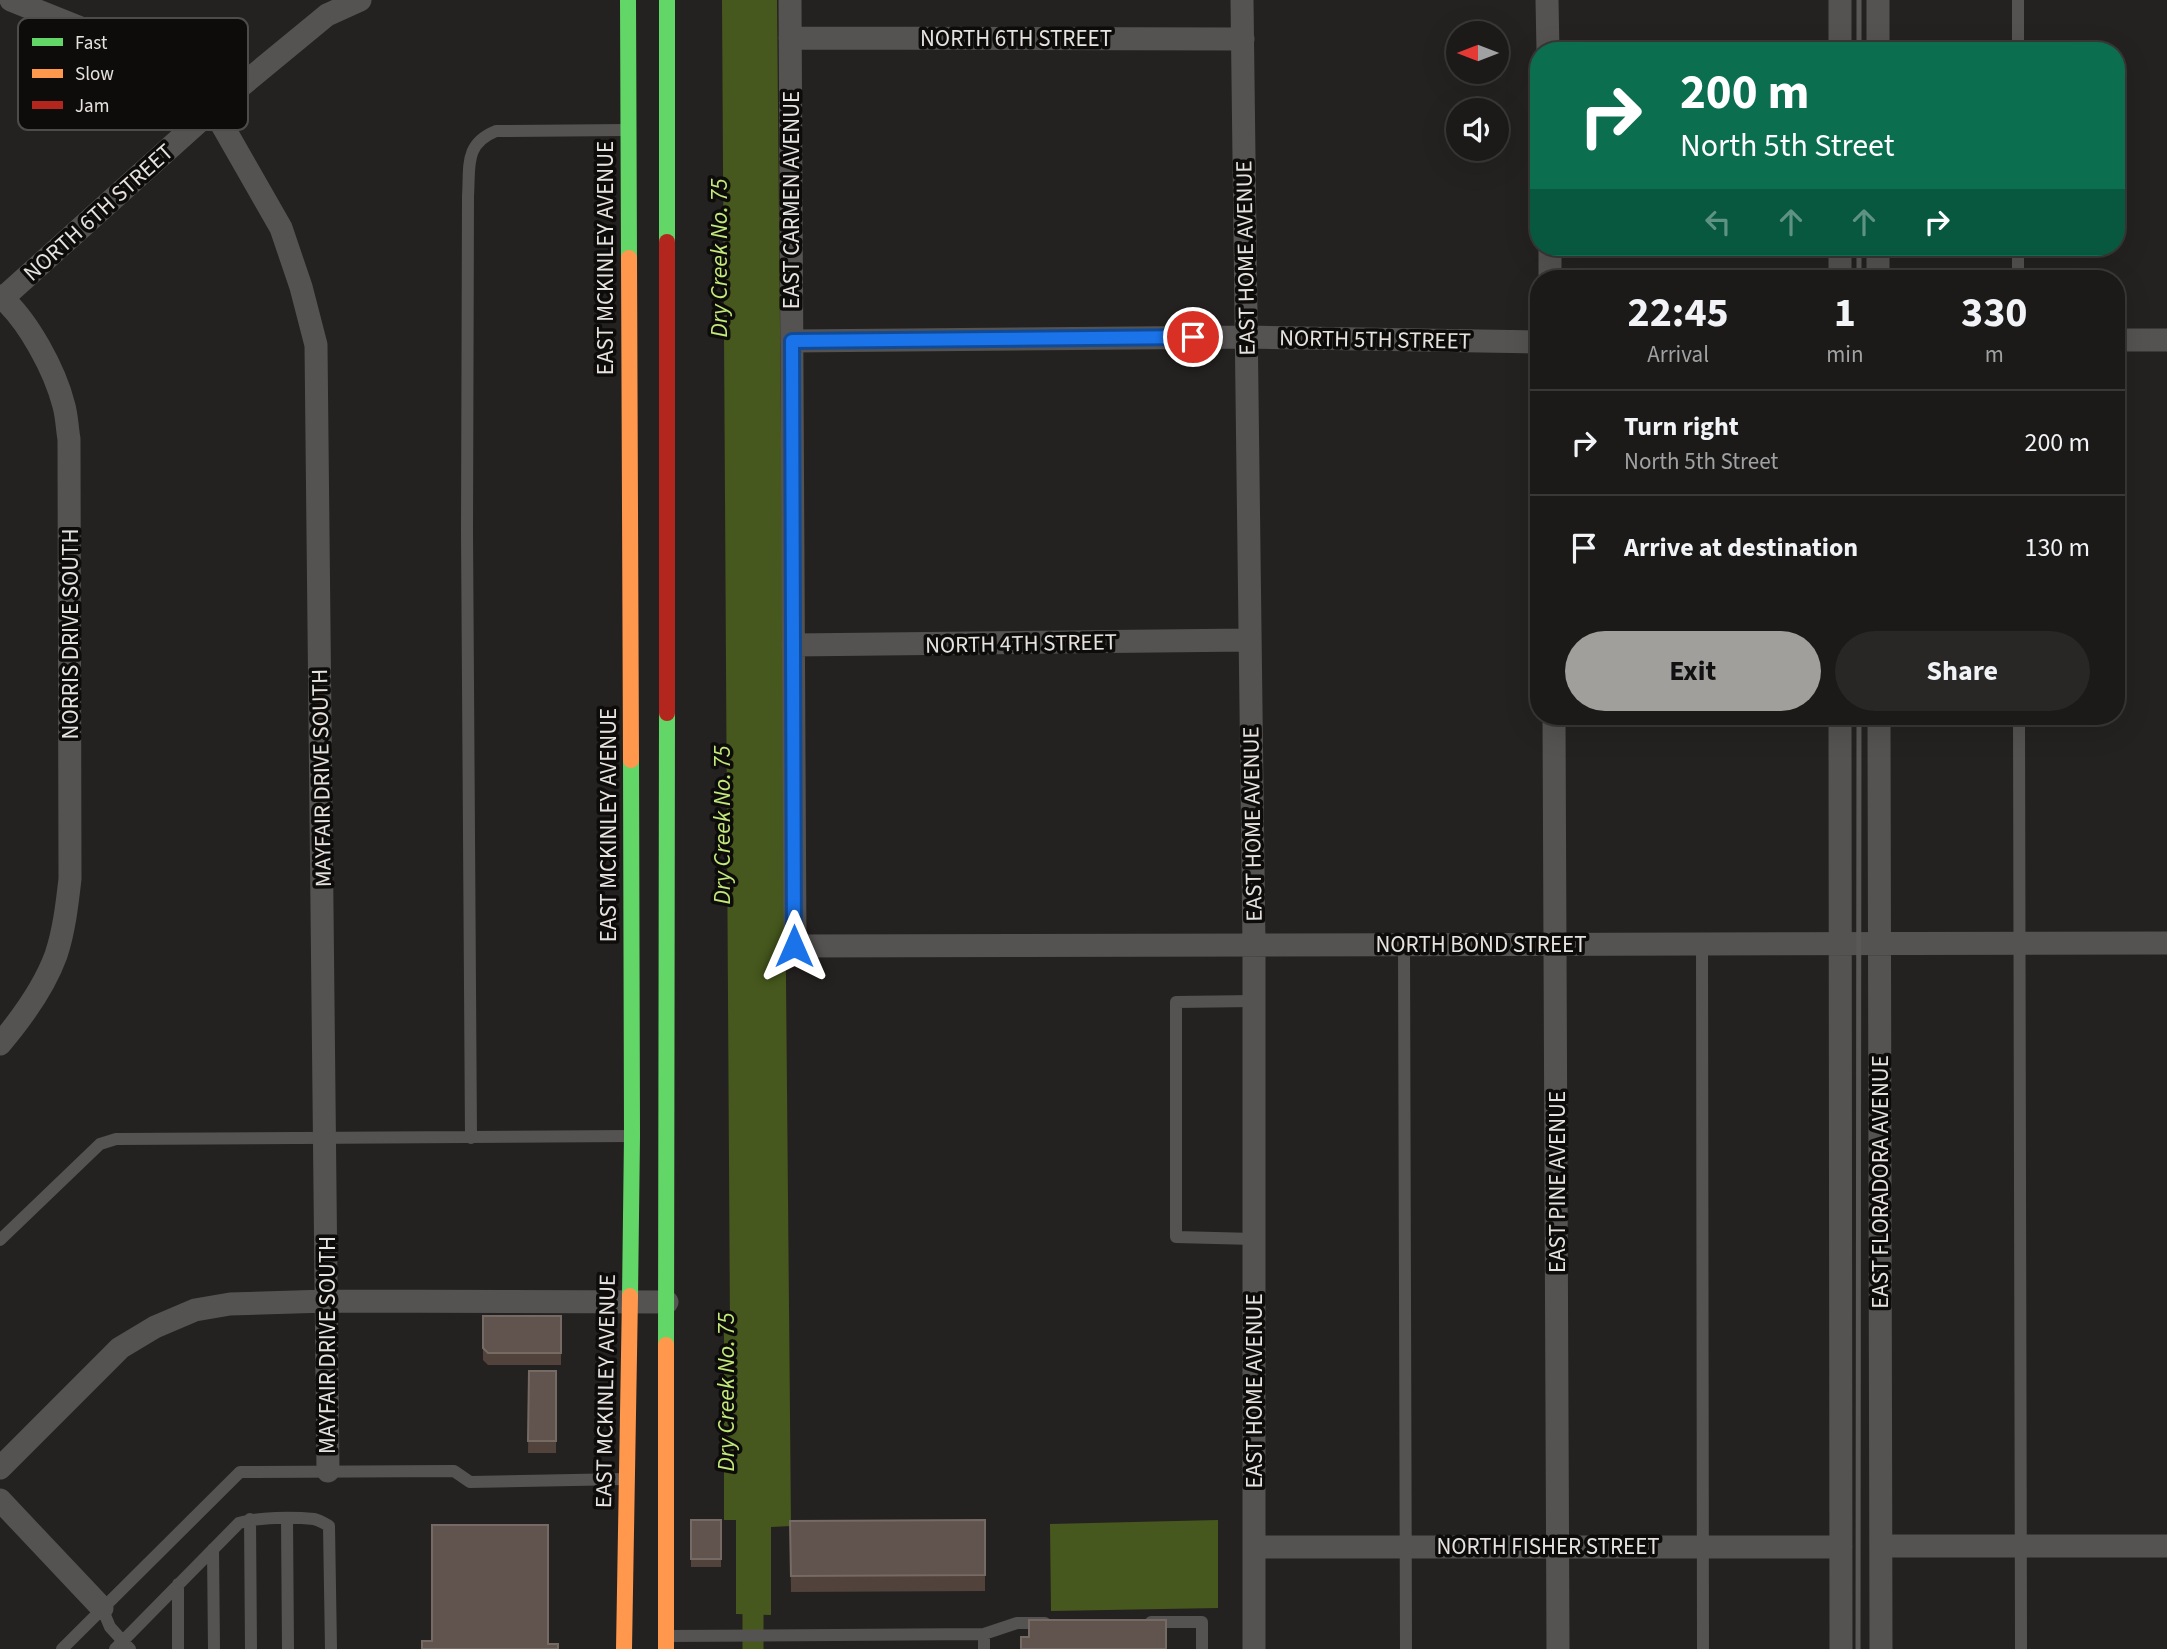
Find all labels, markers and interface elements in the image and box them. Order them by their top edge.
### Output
legend [18,18,248,130]
north arrow [1446,21,1508,84]
map controls [1446,21,1509,161]
street label: NORTH 6TH STREET [920,22,1112,55]
text: Fast [75,30,108,57]
text: 200 m [1680,58,1809,128]
text: Slow [75,61,114,88]
icon: right [1565,70,1656,161]
street label: EAST CARMEN AVENUE [775,91,808,309]
text: Jam [75,93,109,120]
button: sound [1446,98,1509,161]
text: North 5th Street [1680,123,1894,169]
street label: NORTH 6TH STREET [16,136,181,289]
street label: EAST MCKINLEY AVENUE [589,141,622,375]
street label: EAST HOME AVENUE [1227,160,1264,356]
water label: Dry Creek No. 75 [702,178,737,338]
icon: left [1699,203,1737,241]
icon: ahead [1772,203,1810,241]
icon: ahead [1845,203,1883,241]
icon: right [1918,203,1956,241]
text: 22:45 [1627,283,1729,343]
text: 1 [1834,283,1856,343]
text: 330 [1961,283,2028,343]
pin [1163,307,1223,367]
icon: arrive [1174,318,1212,356]
street label: NORTH 5TH STREET [1279,321,1471,358]
text: Arrival [1647,338,1709,371]
text: min [1826,338,1864,371]
text: m [1985,338,2004,371]
text: Turn right [1624,408,1739,445]
icon: right [1565,424,1603,462]
text: 200 m [2024,424,2090,461]
text: North 5th Street [1624,445,1778,478]
street label: NORRIS DRIVE SOUTH [54,529,87,739]
icon: arrive [1565,529,1603,567]
text: Arrive at destination [1624,529,1858,566]
text: 130 m [2024,529,2090,566]
street label: NORTH 4TH STREET [925,625,1117,662]
button: Exit [1565,631,1821,711]
button: Share [1835,631,2090,711]
street label: MAYFAIR DRIVE SOUTH [303,669,340,887]
street label: EAST MCKINLEY AVENUE [592,708,625,942]
street label: EAST HOME AVENUE [1234,726,1271,922]
water label: Dry Creek No. 75 [705,745,740,905]
position arrow [757,909,831,983]
street label: NORTH BOND STREET [1375,928,1587,961]
street label: EAST FLORADORA AVENUE [1864,1055,1897,1309]
street label: EAST PINE AVENUE [1541,1091,1574,1273]
street label: MAYFAIR DRIVE SOUTH [311,1236,344,1454]
street label: EAST MCKINLEY AVENUE [587,1274,624,1508]
street label: EAST HOME AVENUE [1238,1293,1271,1489]
water label: Dry Creek No. 75 [709,1312,744,1472]
street label: NORTH FISHER STREET [1436,1530,1660,1563]

